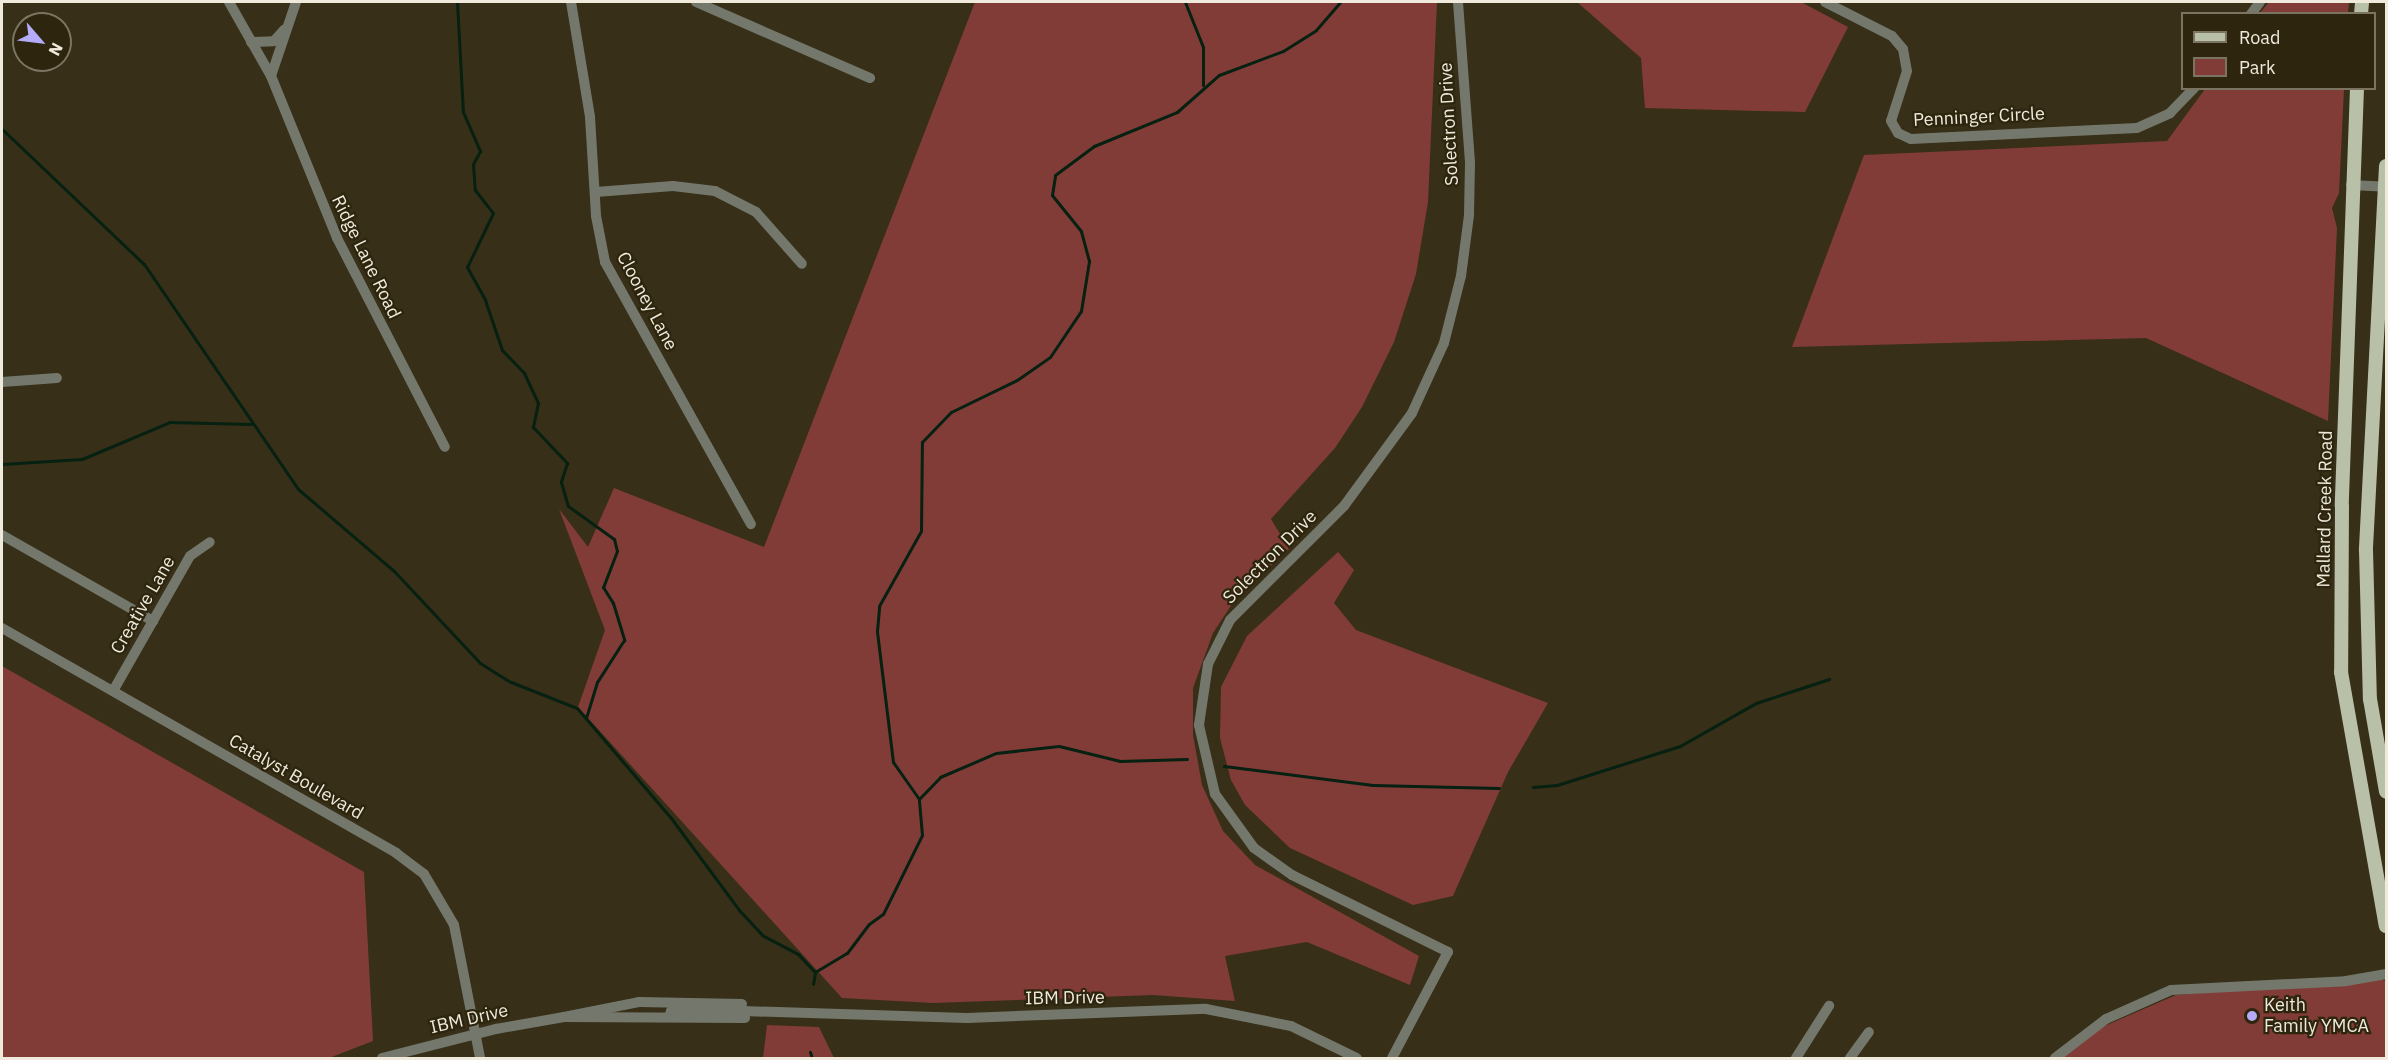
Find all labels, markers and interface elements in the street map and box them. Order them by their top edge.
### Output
north arrow [12,12,72,72]
legend [2181,12,2376,90]
text: Road [2239,26,2280,49]
text: N [45,40,68,59]
text: Park [2239,56,2275,79]
street label: Solectron Drive [1435,62,1463,186]
street label: Penninger Circle [1913,103,2045,131]
street label: Ridge Lane Road [327,192,405,322]
street label: Clooney Lane [612,248,682,354]
street label: Mallard Creek Road [2313,430,2337,588]
street label: Solectron Drive [1219,506,1321,608]
street label: Creative Lane [106,552,180,658]
street label: Catalyst Boulevard [225,730,367,824]
street label: IBM Drive [1025,987,1105,1009]
place label: Keith Family YMCA [2264,995,2369,1038]
street label: IBM Drive [428,1000,510,1038]
marker: Keith Family YMCA [2245,1009,2259,1023]

